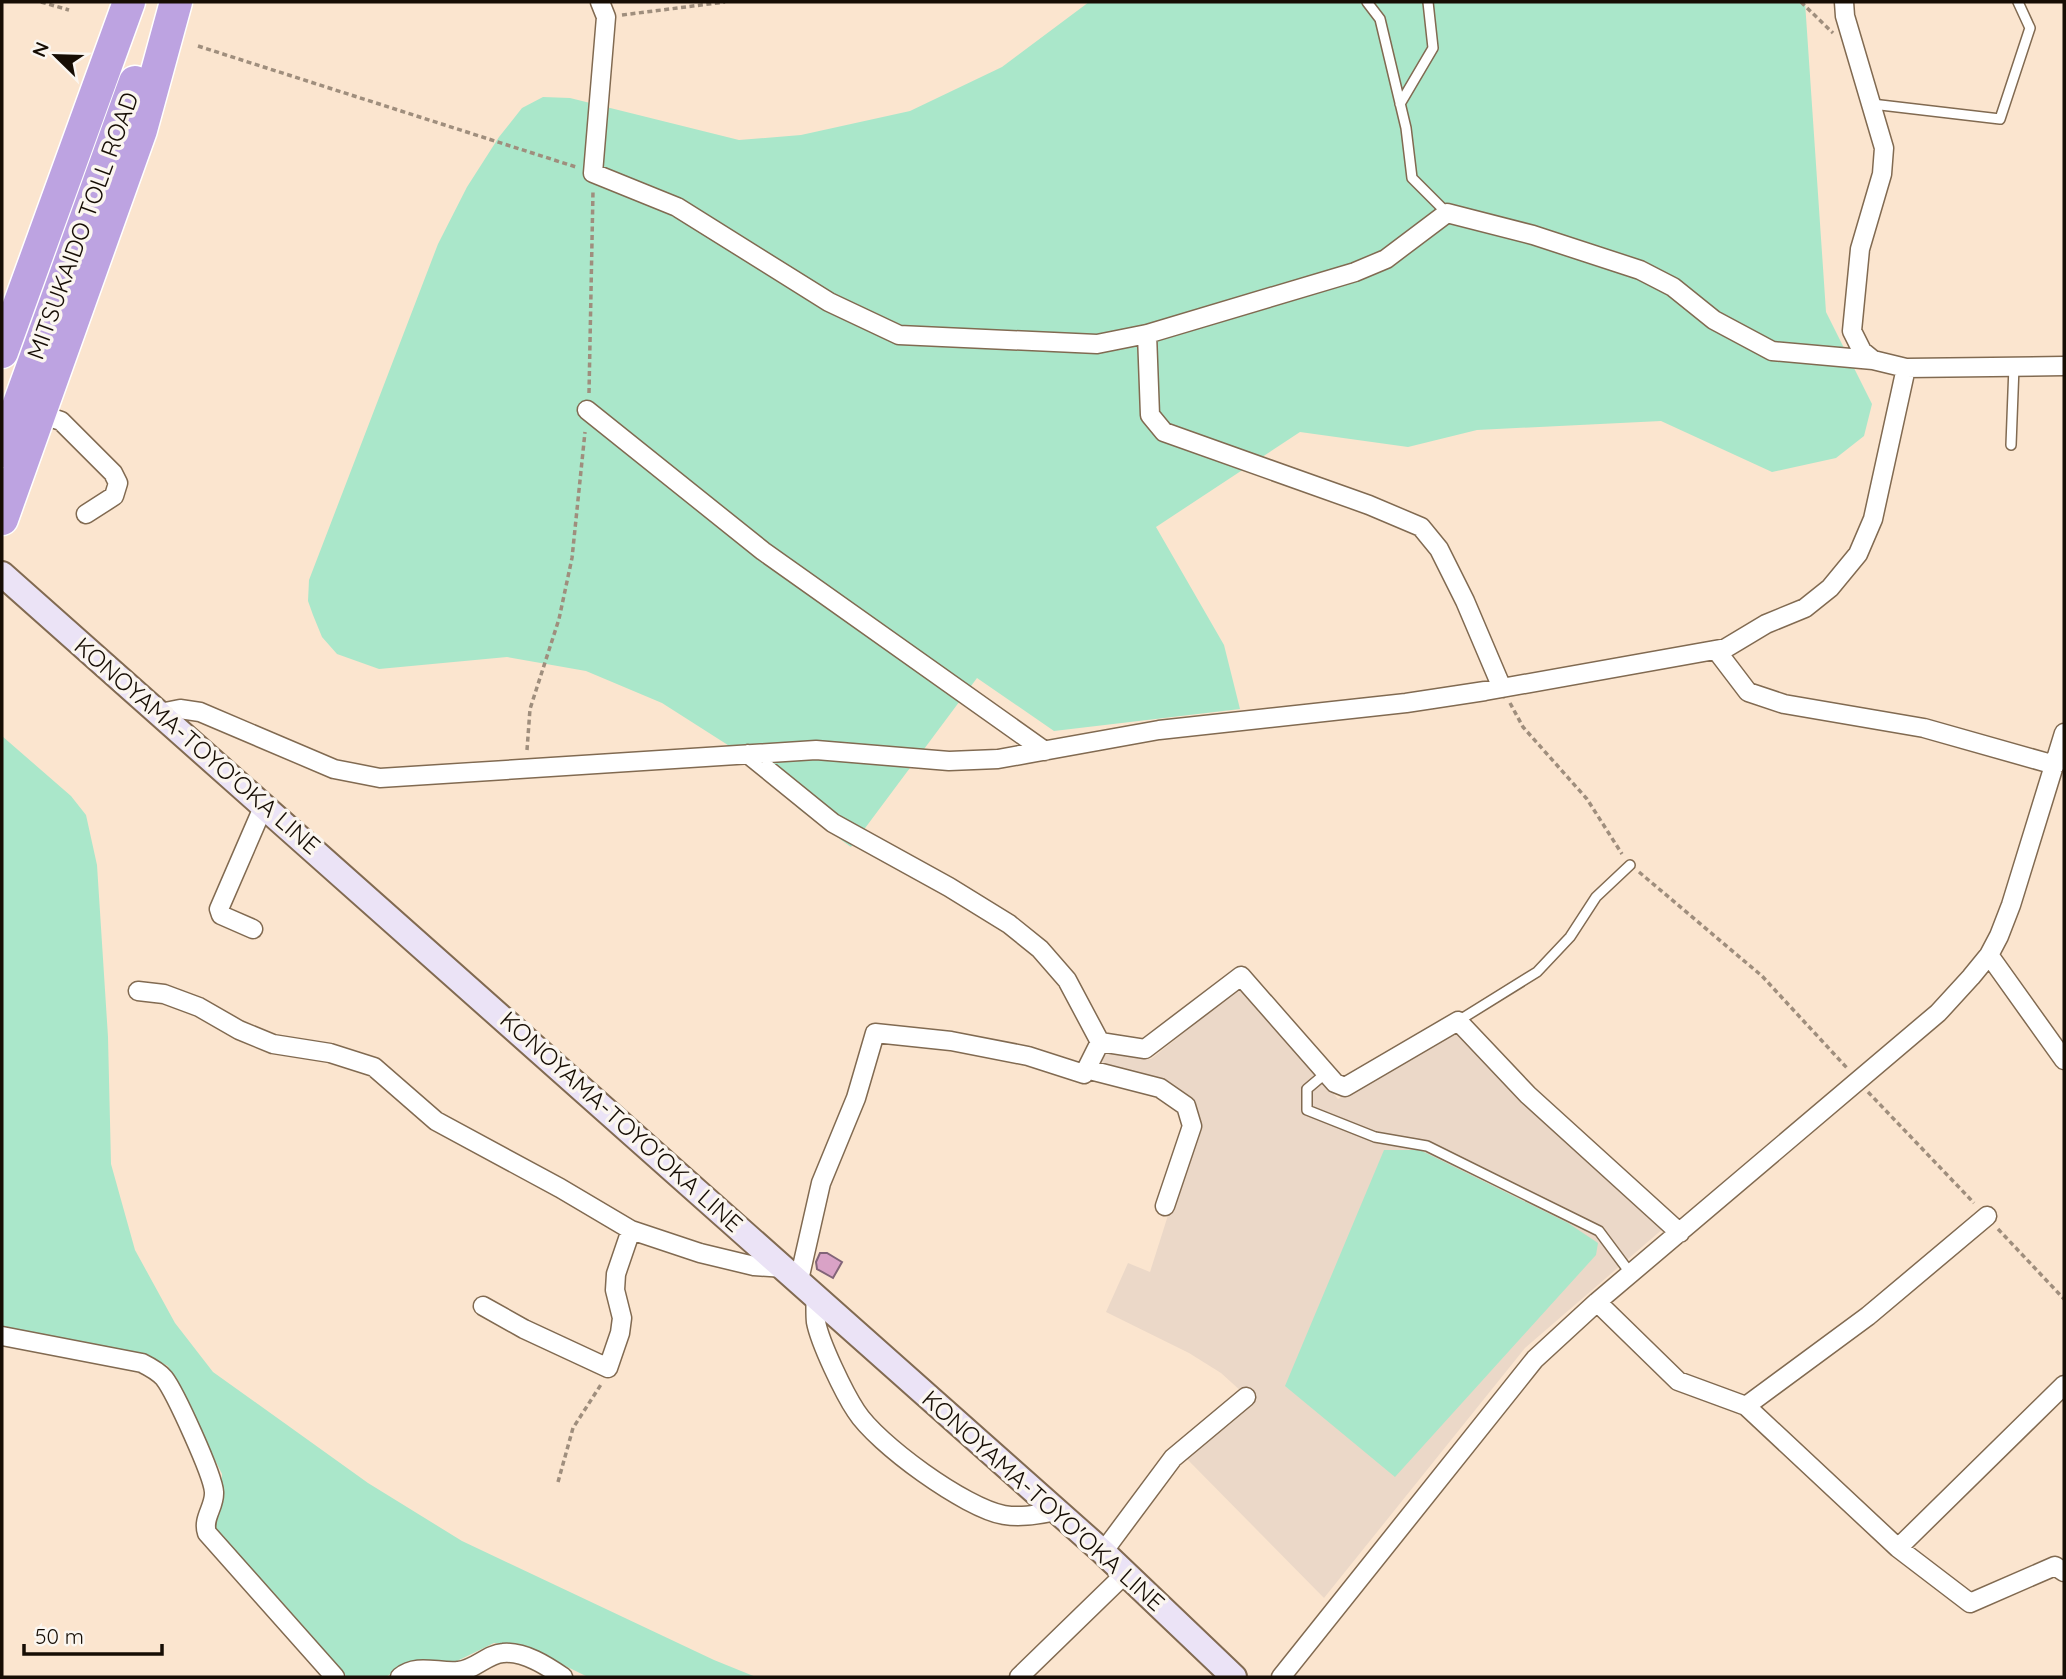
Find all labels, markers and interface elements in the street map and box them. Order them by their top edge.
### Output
north arrow [21,21,91,91]
text: N [27,38,54,60]
street label: MITSUKAIDO TOLL ROAD [20,88,144,363]
street label: KONOYAMA-TOYO'OKA LINE [69,630,327,860]
street label: KONOYAMA-TOYO'OKA LINE [494,1004,749,1238]
street label: KONOYAMA-TOYO'OKA LINE [916,1383,1171,1617]
scale bar [24,1612,163,1656]
text: 50 m [35,1623,84,1649]

